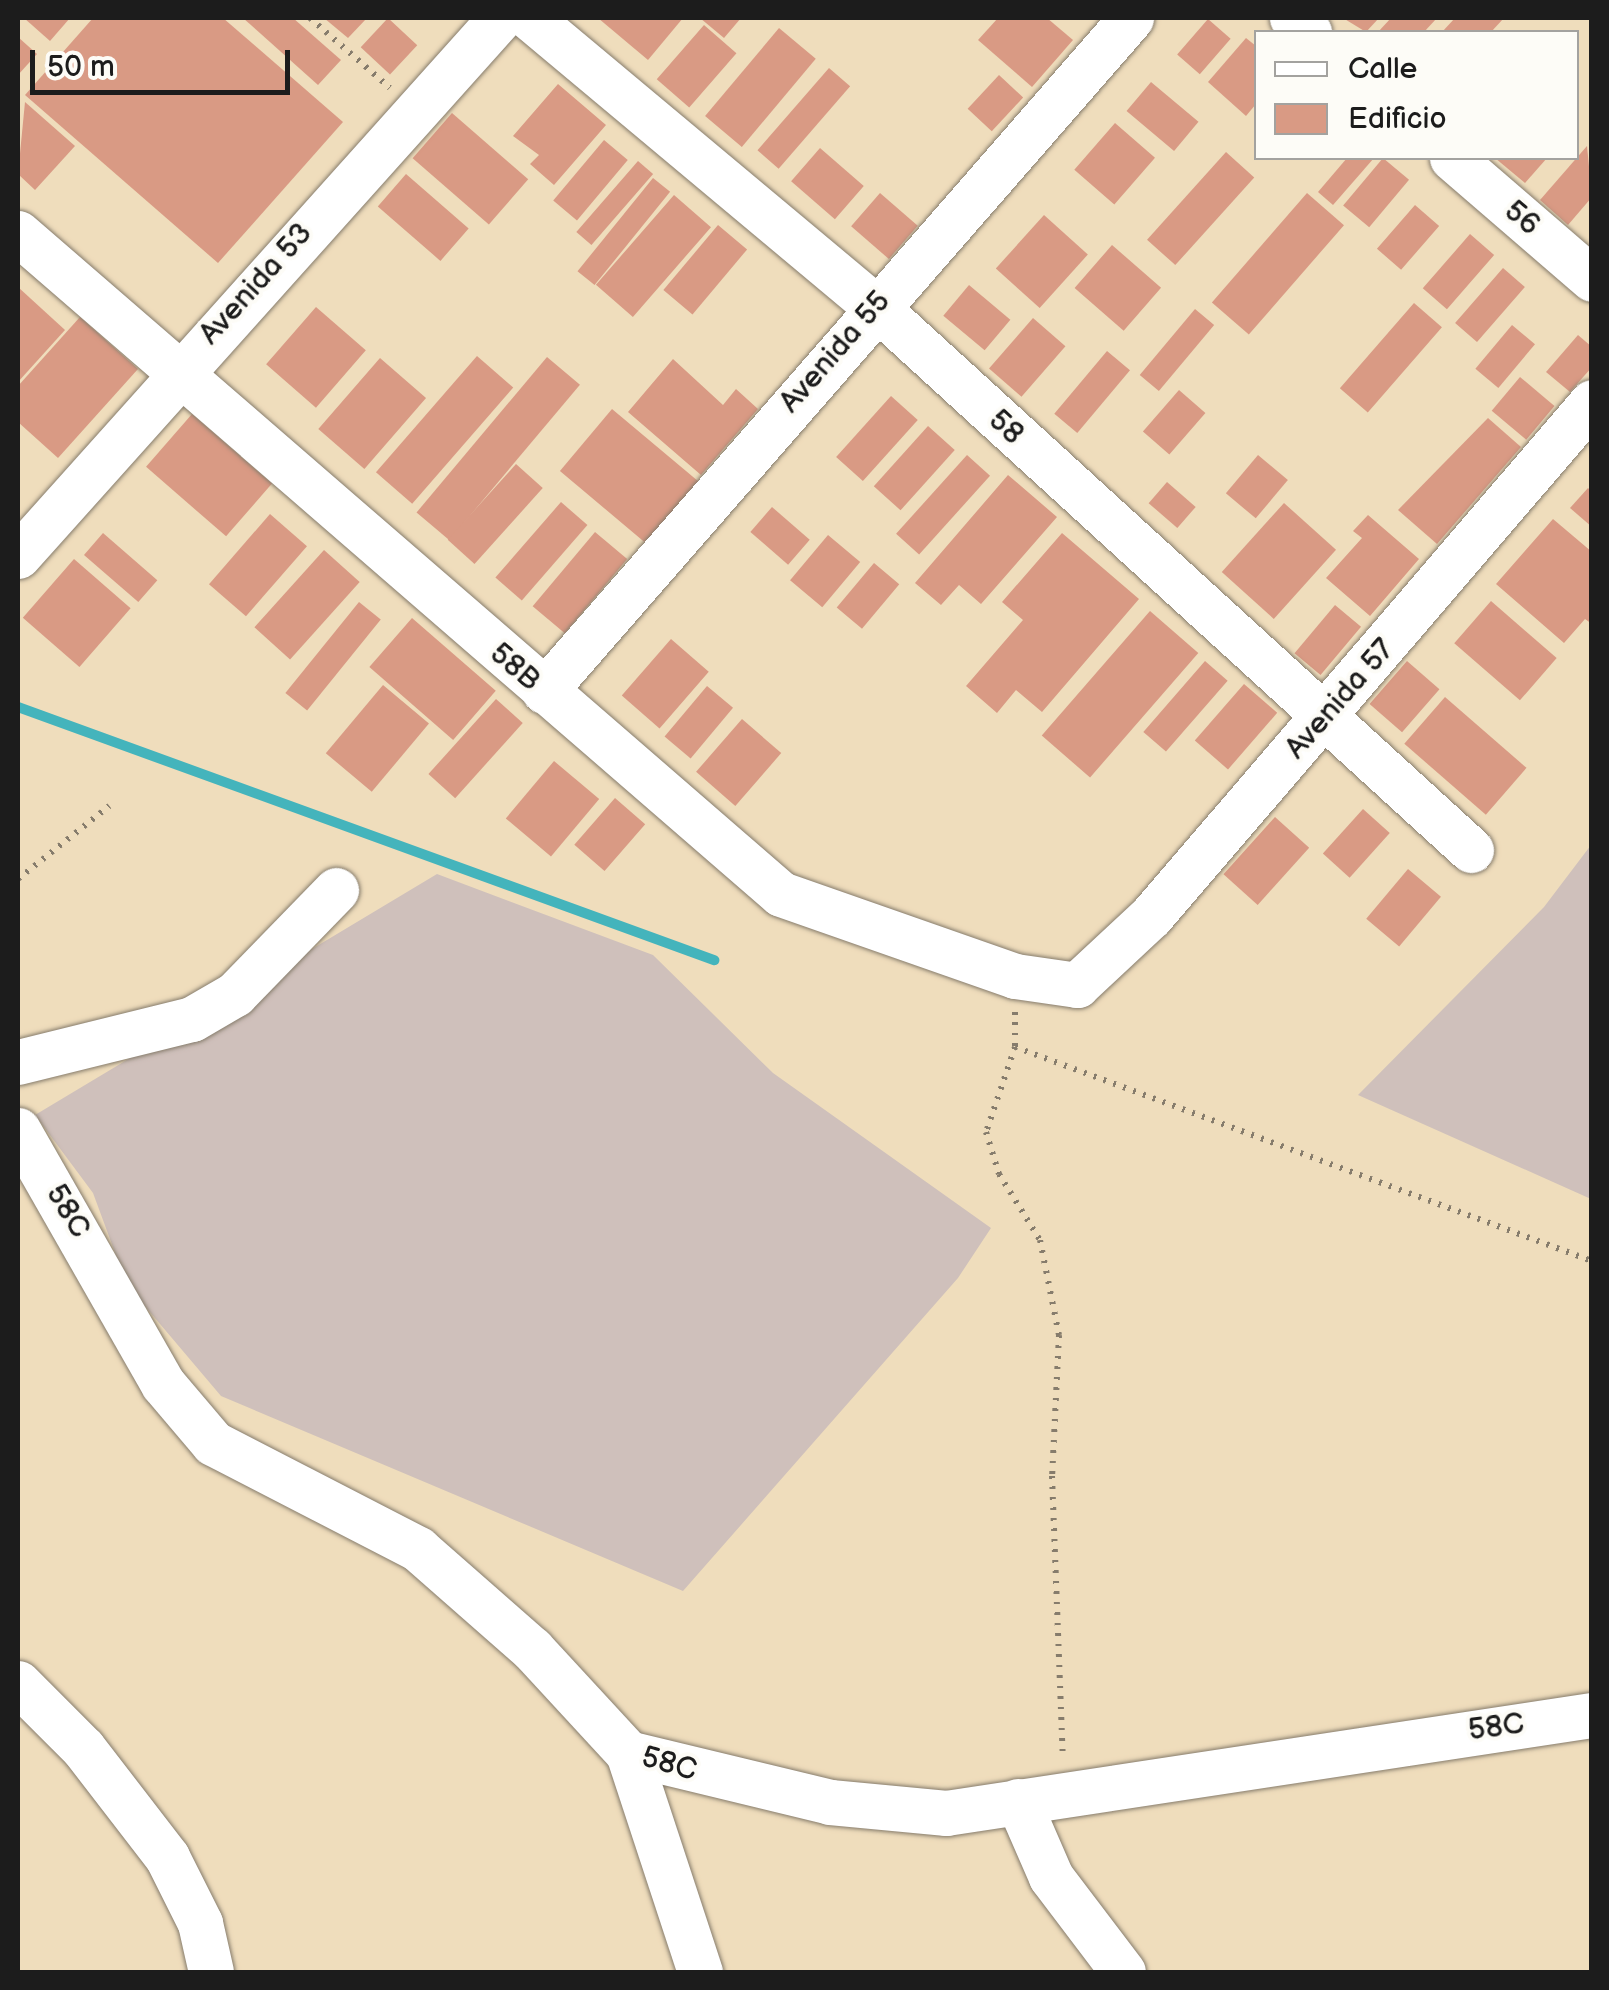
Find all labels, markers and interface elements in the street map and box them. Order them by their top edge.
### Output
scale bar [35,30,295,92]
legend [1254,30,1579,160]
text: 50 m [47,49,115,85]
text: Calle [1348,51,1417,87]
text: Edificio [1348,101,1447,137]
street label: 56 [1497,193,1547,243]
street label: Avenida 53 [192,216,320,352]
street label: Avenida 55 [772,284,898,420]
street label: 58 [981,402,1031,452]
street label: Avenida 57 [1278,632,1402,766]
street label: 58B [482,635,548,699]
street label: 58C [38,1178,98,1244]
street label: 58C [1466,1706,1526,1748]
street label: 58C [637,1739,701,1789]

